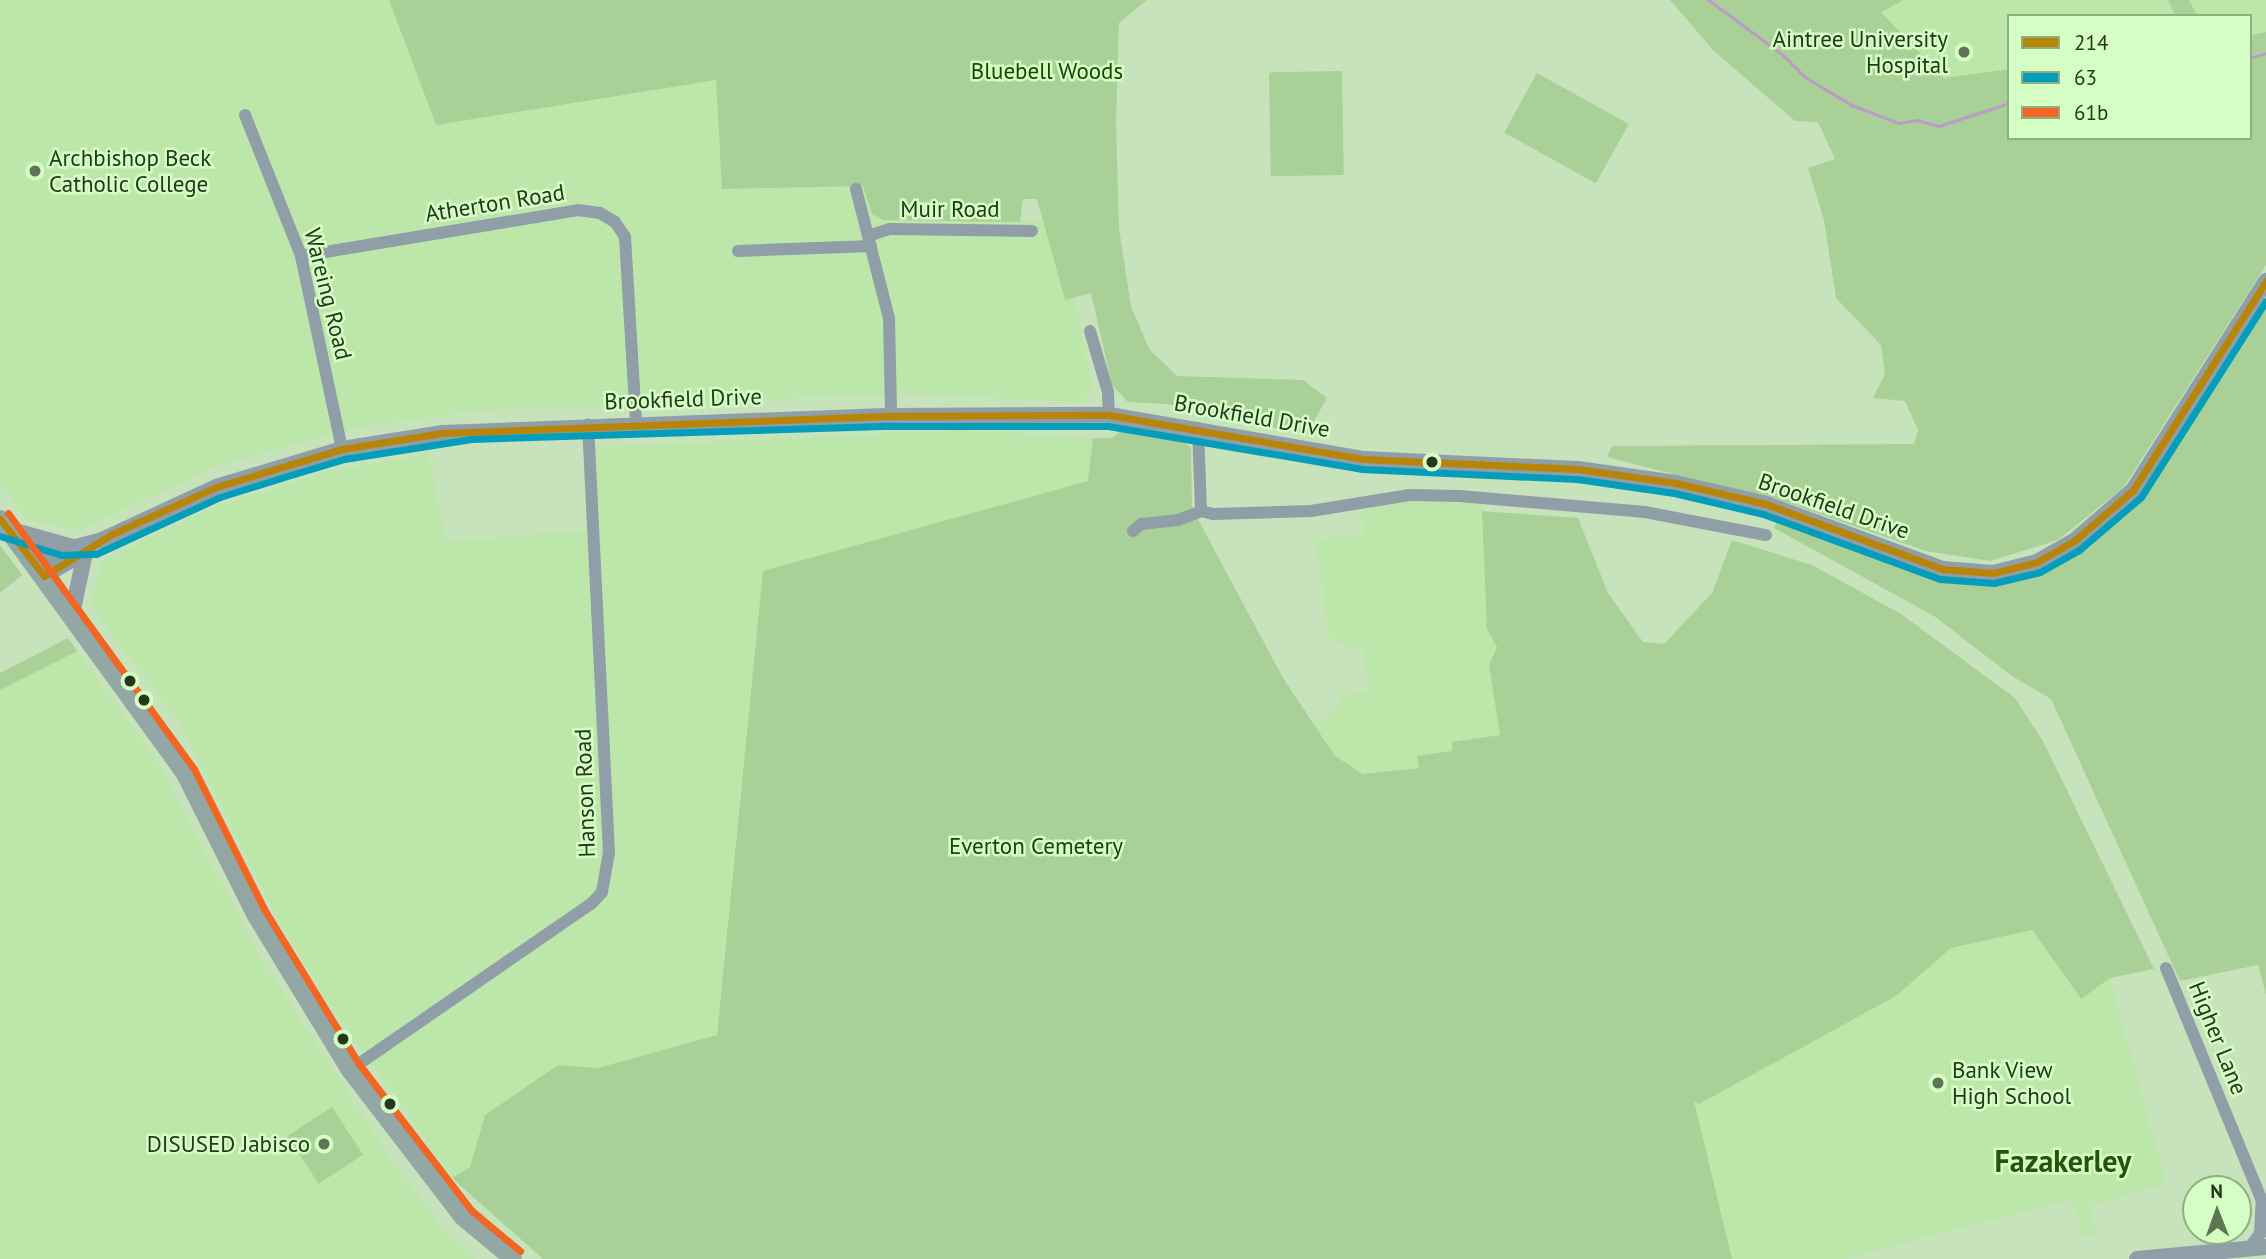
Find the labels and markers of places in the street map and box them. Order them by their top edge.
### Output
place label: Aintree University Hospital [1772,25,1948,79]
marker: Aintree University Hospital [1954,42,1974,62]
place label: Archbishop Beck Catholic College [49,144,211,198]
marker: Archbishop Beck Catholic College [27,163,43,179]
unlabelled marker [1425,455,1439,469]
unlabelled marker [123,674,137,688]
unlabelled marker [137,693,151,707]
unlabelled marker [336,1032,350,1046]
place label: Bank View High School [1952,1056,2071,1110]
marker: Bank View High School [1930,1075,1946,1091]
unlabelled marker [383,1097,397,1111]
place label: DISUSED Jabisco [147,1130,310,1158]
marker: DISUSED Jabisco [316,1136,332,1152]

